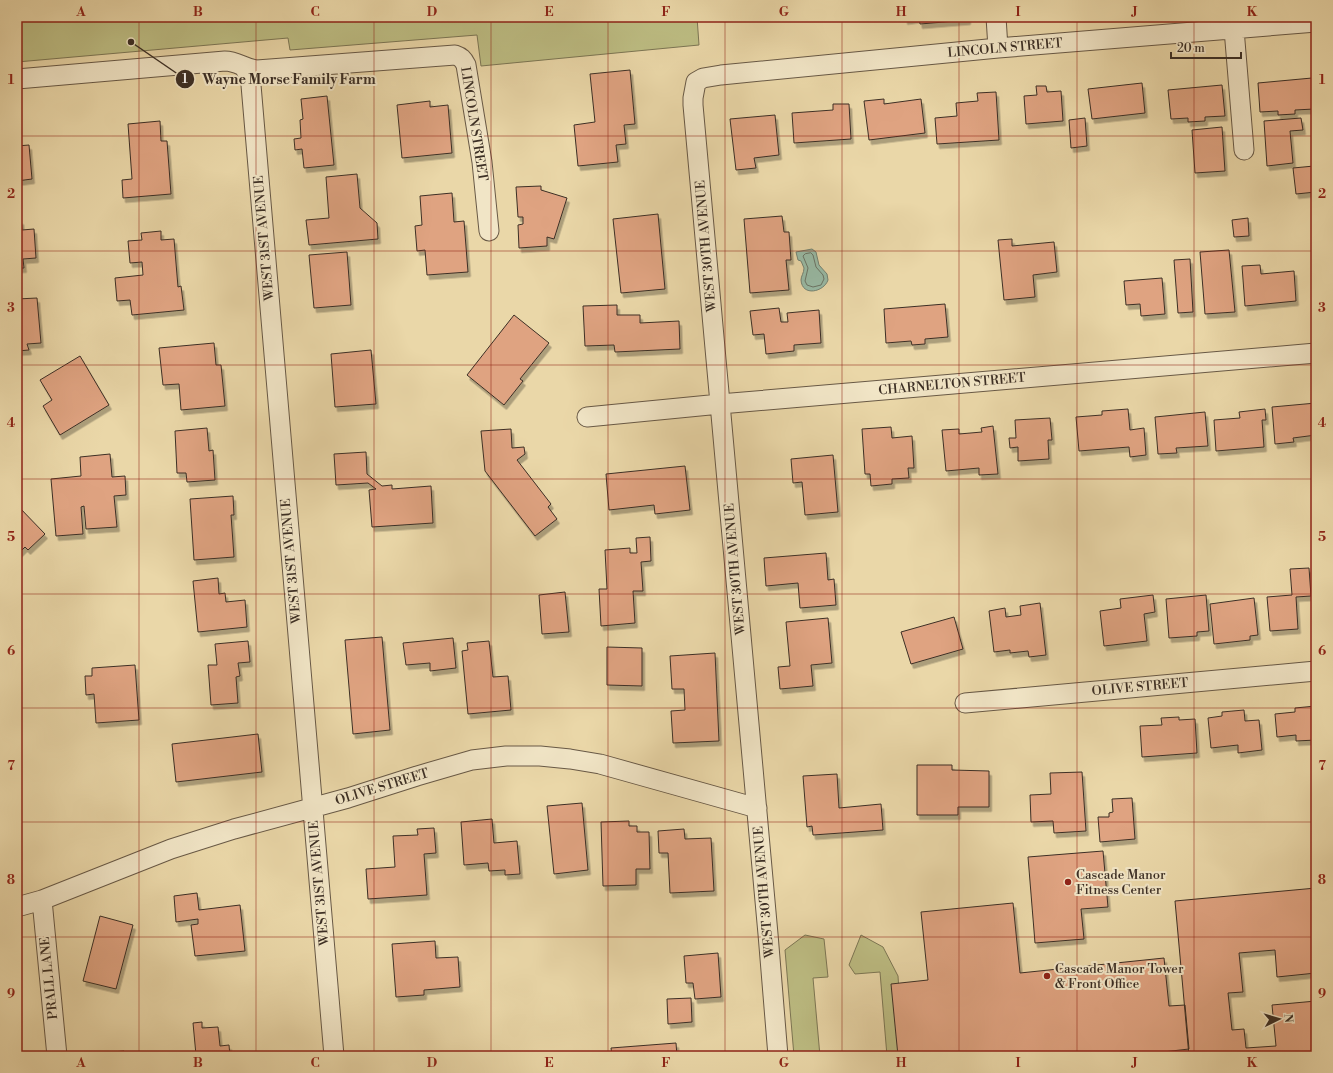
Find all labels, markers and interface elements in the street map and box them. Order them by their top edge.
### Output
text: A [75,4,86,20]
text: B [193,4,203,20]
text: C [310,4,320,20]
text: D [427,4,437,20]
text: E [544,4,554,20]
text: F [661,4,671,20]
text: G [779,4,790,20]
text: H [896,4,907,20]
text: I [1015,4,1021,20]
text: J [1130,4,1138,20]
text: K [1247,4,1258,20]
scale bar [1171,34,1241,60]
street label: LINCOLN STREET [947,35,1063,61]
text: 20 m [1177,41,1205,56]
callout: Wayne Morse Family Farm [175,66,384,92]
street label: LINCOLN STREET [457,66,491,182]
text: Wayne Morse Family Farm [201,71,376,89]
text: 1 [8,72,15,88]
text: 1 [182,72,188,87]
text: 1 [1319,72,1326,88]
street label: WEST 31ST AVENUE [251,175,278,302]
street label: WEST 30TH AVENUE [692,180,720,313]
text: 2 [7,186,15,202]
text: 2 [1318,186,1326,202]
text: 3 [7,300,15,316]
text: 3 [1318,300,1326,316]
street label: CHARNELTON STREET [878,370,1026,398]
text: 4 [7,415,16,431]
text: 4 [1318,415,1327,431]
street label: WEST 31ST AVENUE [278,498,305,625]
street label: WEST 30TH AVENUE [721,503,749,636]
text: 5 [7,529,15,545]
text: 5 [1318,529,1326,545]
text: 6 [7,643,15,659]
text: 6 [1318,643,1326,659]
street label: OLIVE STREET [1091,675,1189,699]
text: 7 [7,758,15,774]
text: 7 [1318,758,1326,774]
street label: OLIVE STREET [333,765,431,809]
street label: WEST 31ST AVENUE [306,820,333,947]
street label: WEST 30TH AVENUE [750,826,778,959]
place label: Cascade Manor Fitness Center [1076,867,1166,898]
text: 8 [7,872,15,888]
text: 8 [1318,872,1326,888]
marker: Cascade Manor Fitness Center [1063,877,1073,887]
street label: PRALL LANE [37,936,61,1020]
place label: Cascade Manor Tower & Front Office [1055,961,1184,992]
marker: Cascade Manor Tower & Front Office [1042,971,1052,981]
text: 9 [7,986,15,1002]
text: 9 [1318,986,1326,1002]
north arrow [1259,999,1299,1039]
text: N [1281,1013,1295,1023]
text: A [75,1055,86,1071]
text: B [193,1055,203,1071]
text: C [310,1055,320,1071]
text: D [427,1055,437,1071]
text: E [544,1055,554,1071]
text: F [661,1055,671,1071]
text: G [779,1055,790,1071]
text: H [896,1055,907,1071]
text: I [1015,1055,1021,1071]
text: J [1130,1055,1138,1071]
text: K [1247,1055,1258,1071]

